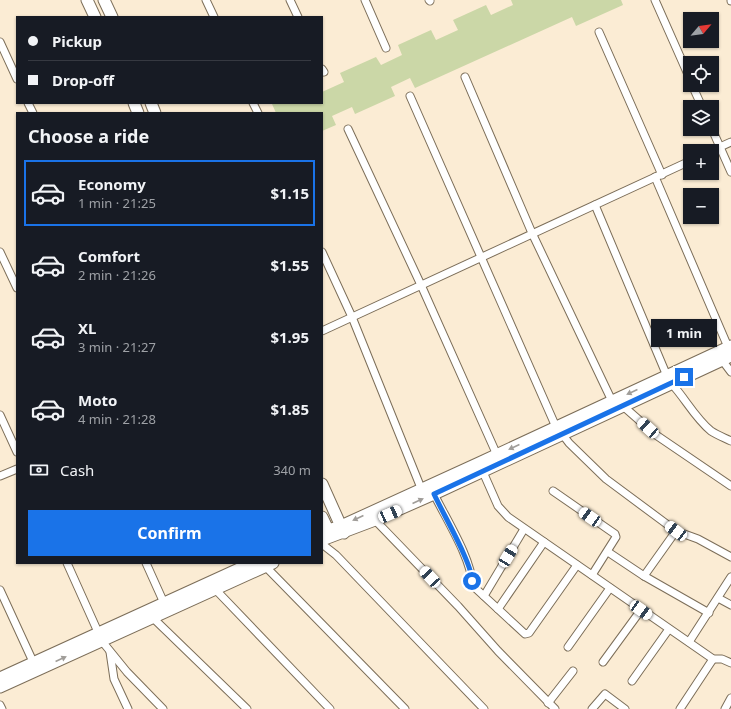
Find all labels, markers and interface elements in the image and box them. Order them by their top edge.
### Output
north arrow [683,12,719,48]
map controls [683,12,719,224]
text: Pickup [52,31,102,51]
button: locate [683,56,719,92]
text: Drop-off [52,70,114,90]
button: layers [683,100,719,136]
text: Choose a ride [28,124,149,148]
button: + [683,144,719,180]
text: Economy [78,174,146,194]
icon: car [30,175,66,211]
text: $1.15 [270,183,309,203]
button: − [683,188,719,224]
text: 1 min · 21:25 [78,194,156,212]
text: Comfort [78,246,140,266]
icon: car [30,247,66,283]
text: $1.55 [270,255,309,275]
text: 2 min · 21:26 [78,266,156,284]
text: XL [78,318,96,338]
icon: car [30,319,66,355]
callout: 1 min [651,319,717,347]
text: 1 min [666,324,702,342]
text: $1.95 [270,327,309,347]
text: 3 min · 21:27 [78,338,156,356]
route end [675,368,693,386]
one-way arrow [627,389,638,395]
text: Moto [78,390,117,410]
icon: car [30,391,66,427]
text: $1.85 [270,399,309,419]
text: 4 min · 21:28 [78,410,156,428]
car [635,416,661,440]
one-way arrow [509,444,520,450]
icon: cash [28,459,50,481]
text: Cash [60,460,94,480]
text: 340 m [273,461,311,479]
one-way arrow [413,498,424,504]
car [377,504,403,524]
car [577,505,603,529]
button: Confirm [28,510,311,556]
one-way arrow [352,515,364,521]
car [663,519,689,543]
car [497,543,519,569]
car [417,564,443,590]
route start [463,572,481,590]
car [628,598,654,622]
one-way arrow [55,656,67,662]

